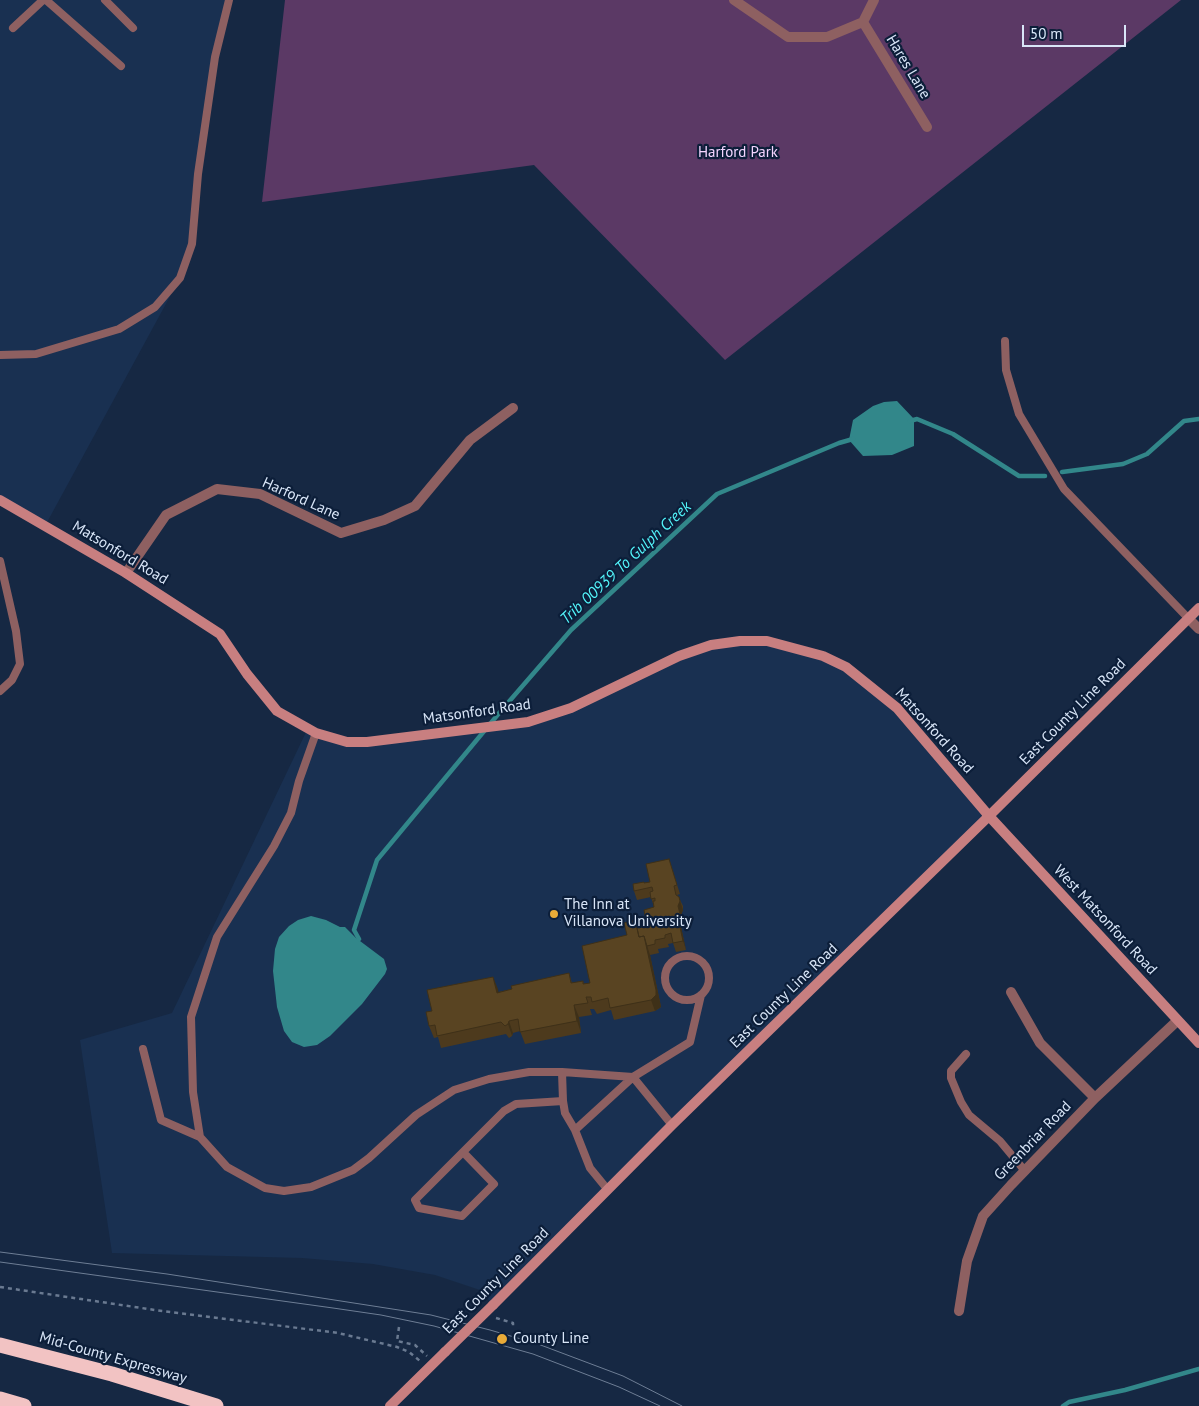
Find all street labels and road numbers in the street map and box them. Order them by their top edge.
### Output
street label: Hares Lane [882,32,934,102]
street label: Harford Lane [259,474,343,524]
street label: Matsonford Road [69,517,171,589]
street label: East County Line Road [1016,655,1130,769]
street label: Matsonford Road [891,685,977,777]
street label: Matsonford Road [422,696,532,728]
street label: West Matsonford Road [1050,861,1160,979]
street label: East County Line Road [726,940,842,1052]
street label: Greenbriar Road [991,1098,1075,1184]
street label: East County Line Road [439,1224,553,1338]
street label: Mid-County Expressway [37,1328,189,1388]

